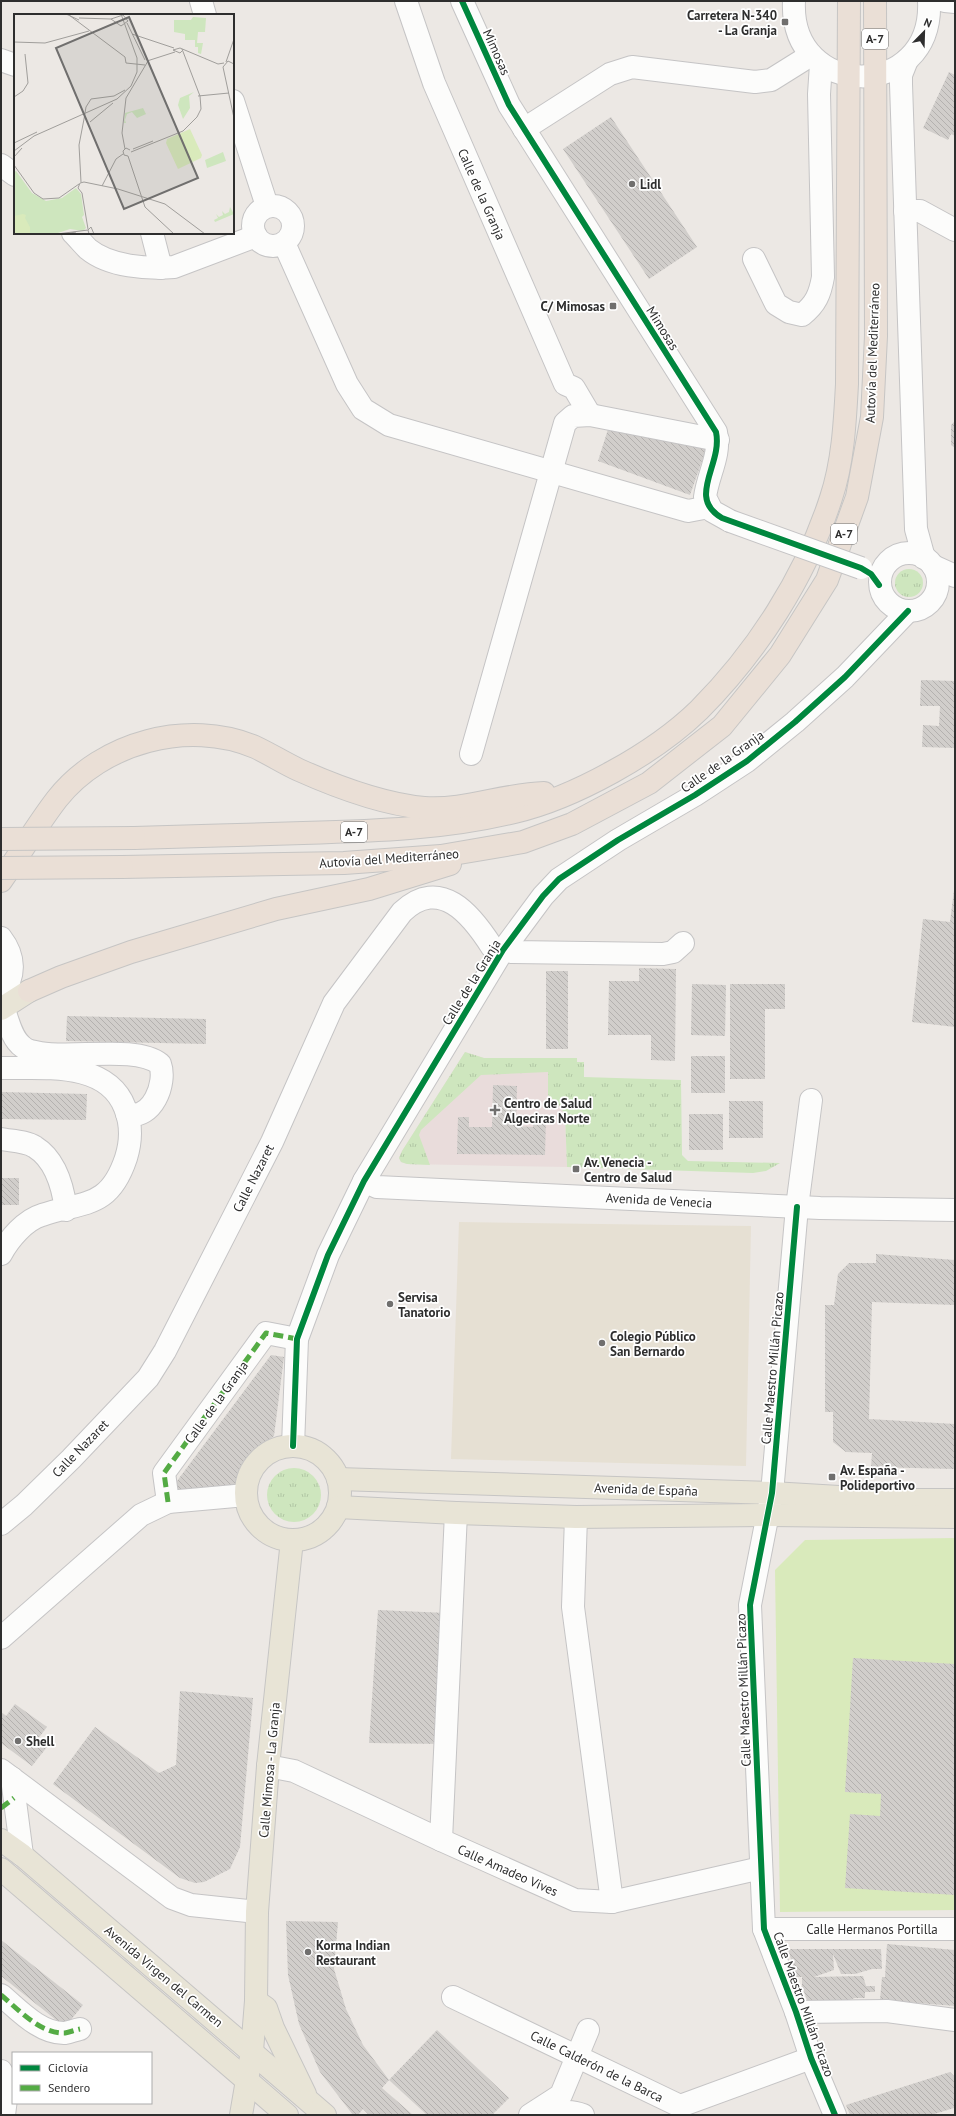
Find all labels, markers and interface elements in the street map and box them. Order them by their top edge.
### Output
place label: Carretera N-340 - La Granja [687,7,777,39]
north arrow [904,12,944,52]
inset map [14,14,234,234]
text: N [922,15,934,31]
marker: Carretera N-340 - La Granja [780,17,790,27]
street label: Mimosas [479,27,514,78]
road number: A-7 [862,29,888,49]
street label: Calle de la Granja [454,146,509,242]
place label: Lidl [640,176,661,193]
marker: Lidl [627,179,637,189]
street label: Autovía del Mediterráneo [862,283,883,423]
place label: C/ Mimosas [540,298,606,315]
marker: C/ Mimosas [608,301,618,311]
street label: Mimosas [642,303,683,353]
road number: A-7 [831,524,857,544]
street label: Calle de la Granja [677,726,767,796]
road number: A-7 [341,822,367,842]
street label: Autovía del Mediterráneo [318,845,460,872]
street label: Calle de la Granja [438,936,505,1028]
place label: Centro de Salud Algeciras Norte [504,1095,592,1127]
marker: Centro de Salud Algeciras Norte [489,1104,501,1116]
street label: Calle Nazaret [229,1141,278,1215]
place label: Av. Venecia - Centro de Salud [584,1154,672,1186]
marker: Av. Venecia - Centro de Salud [571,1164,581,1174]
street label: Avenida de Venecia [605,1189,713,1212]
place label: Servisa Tanatorio [398,1289,451,1321]
street label: Calle Maestro Millán Picazo [757,1291,788,1445]
marker: Servisa Tanatorio [385,1299,395,1309]
place label: Colegio Público San Bernardo [610,1328,696,1360]
marker: Colegio Público San Bernardo [597,1338,607,1348]
street label: Calle de la Granja [181,1358,252,1447]
street label: Calle Nazaret [48,1415,113,1481]
place label: Av. España - Polideportivo [840,1462,915,1494]
marker: Av. España - Polideportivo [827,1472,837,1482]
street label: Avenida de España [594,1479,698,1500]
street label: Calle Maestro Millán Picazo [732,1613,755,1767]
street label: Calle Mimosa - La Granja [255,1701,284,1839]
place label: Shell [26,1733,54,1750]
marker: Shell [13,1736,23,1746]
street label: Calle Amadeo Vives [455,1841,561,1900]
street label: Calle Hermanos Portilla [806,1921,938,1938]
street label: Avenida Virgen del Carmen [101,1922,226,2031]
street label: Calle Maestro Millán Picazo [769,1929,838,2079]
place label: Korma Indian Restaurant [316,1937,390,1969]
marker: Korma Indian Restaurant [303,1947,313,1957]
street label: Calle Calderón de la Barca [527,2027,666,2106]
legend [12,2052,152,2104]
text: Ciclovía [48,2060,88,2075]
text: Sendero [48,2080,90,2095]

